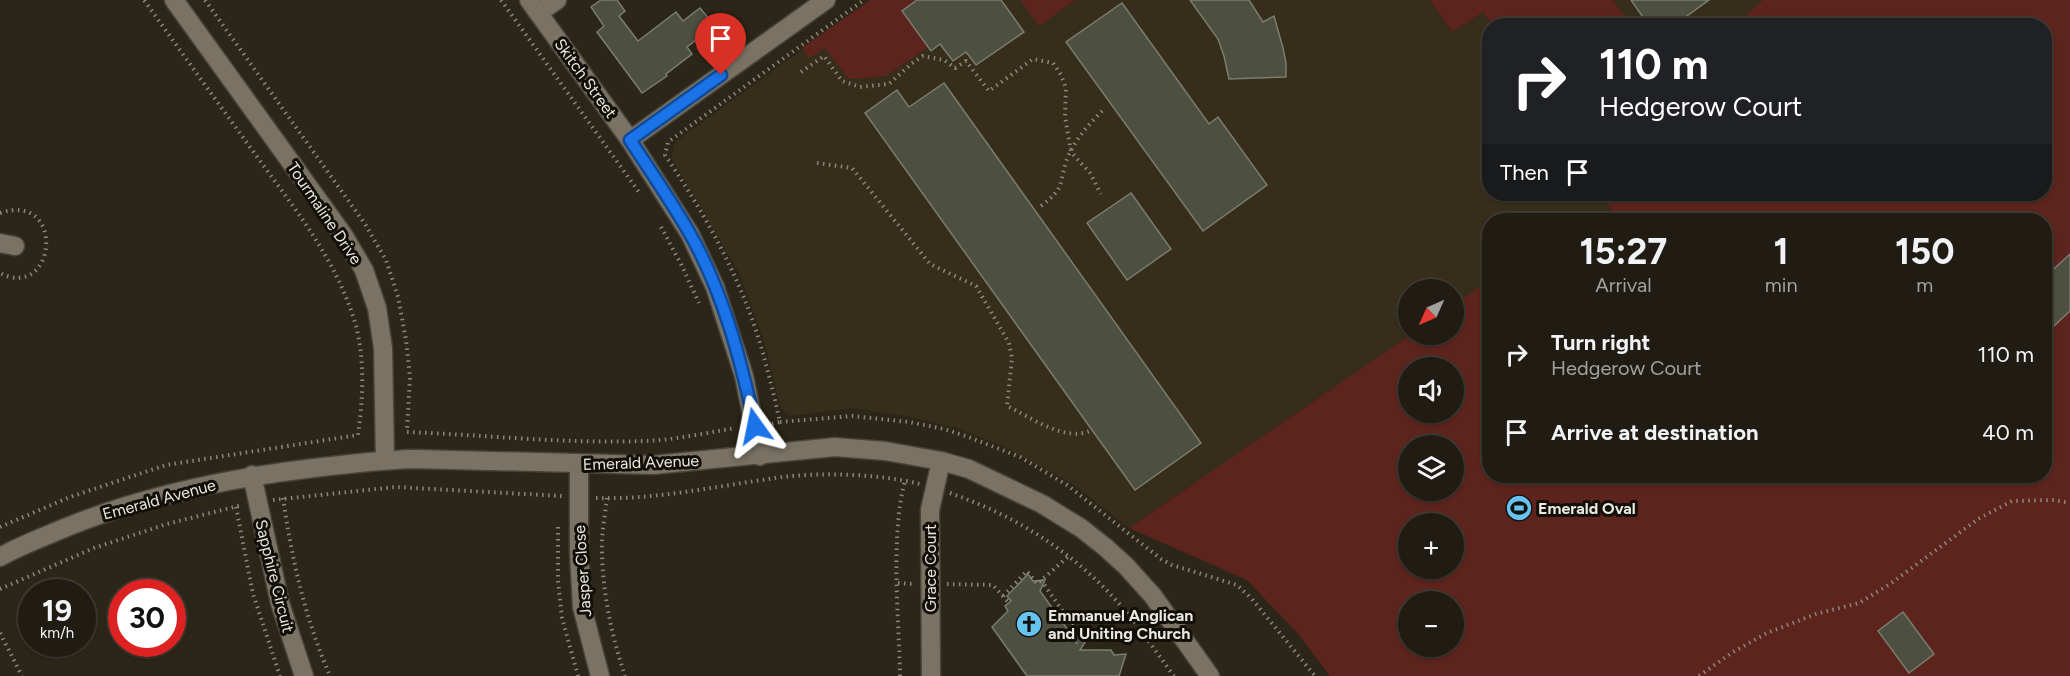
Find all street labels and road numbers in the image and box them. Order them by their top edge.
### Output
street label: Skitch Street [550,35,621,122]
street label: Tourmaline Drive [283,159,366,268]
street label: Emerald Avenue [583,451,700,474]
street label: Emerald Avenue [100,475,218,524]
street label: Sapphire Circuit [251,518,298,635]
street label: Jasper Close [570,524,595,617]
street label: Grace Court [921,524,940,612]

